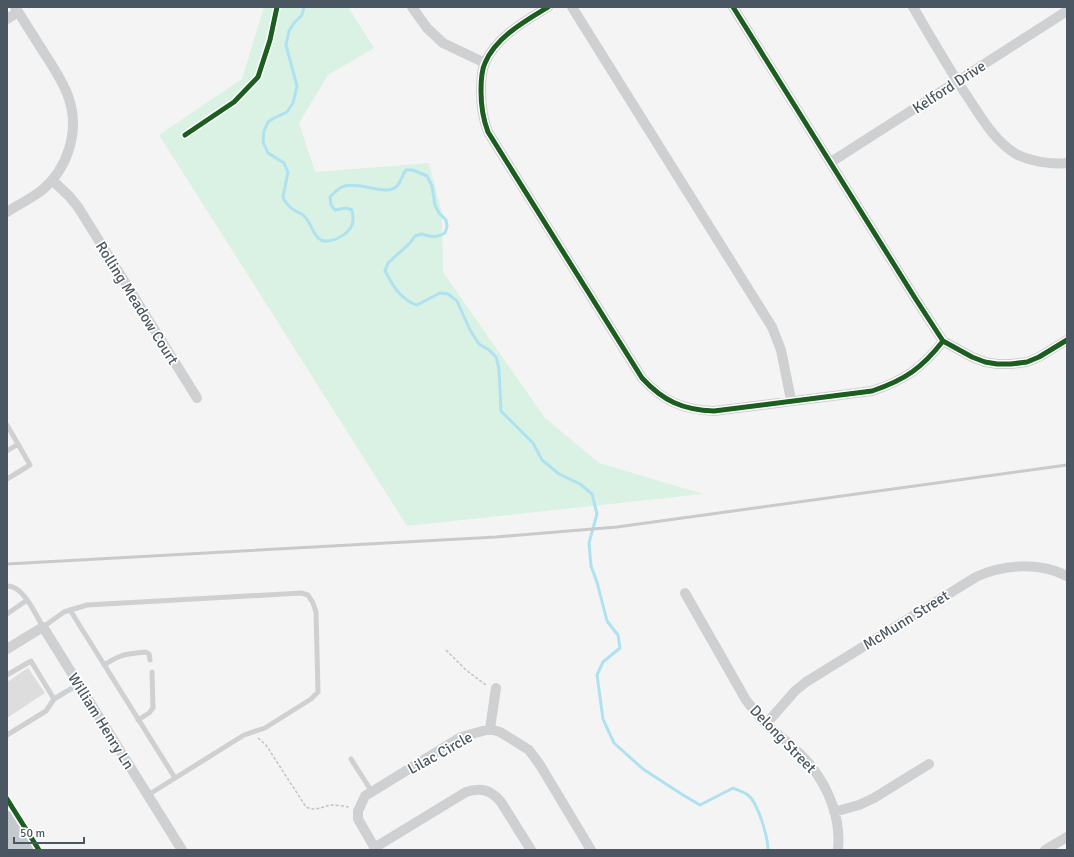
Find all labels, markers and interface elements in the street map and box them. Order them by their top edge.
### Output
street label: Kelford Drive [909,57,989,117]
street label: Rolling Meadow Court [92,238,182,368]
street label: McMunn Street [860,586,952,654]
street label: William Henry Ln [64,670,138,772]
street label: Delong Street [746,701,820,777]
street label: Lilac Circle [405,728,475,778]
scale bar [14,819,84,845]
text: 50 m [20,826,45,841]

